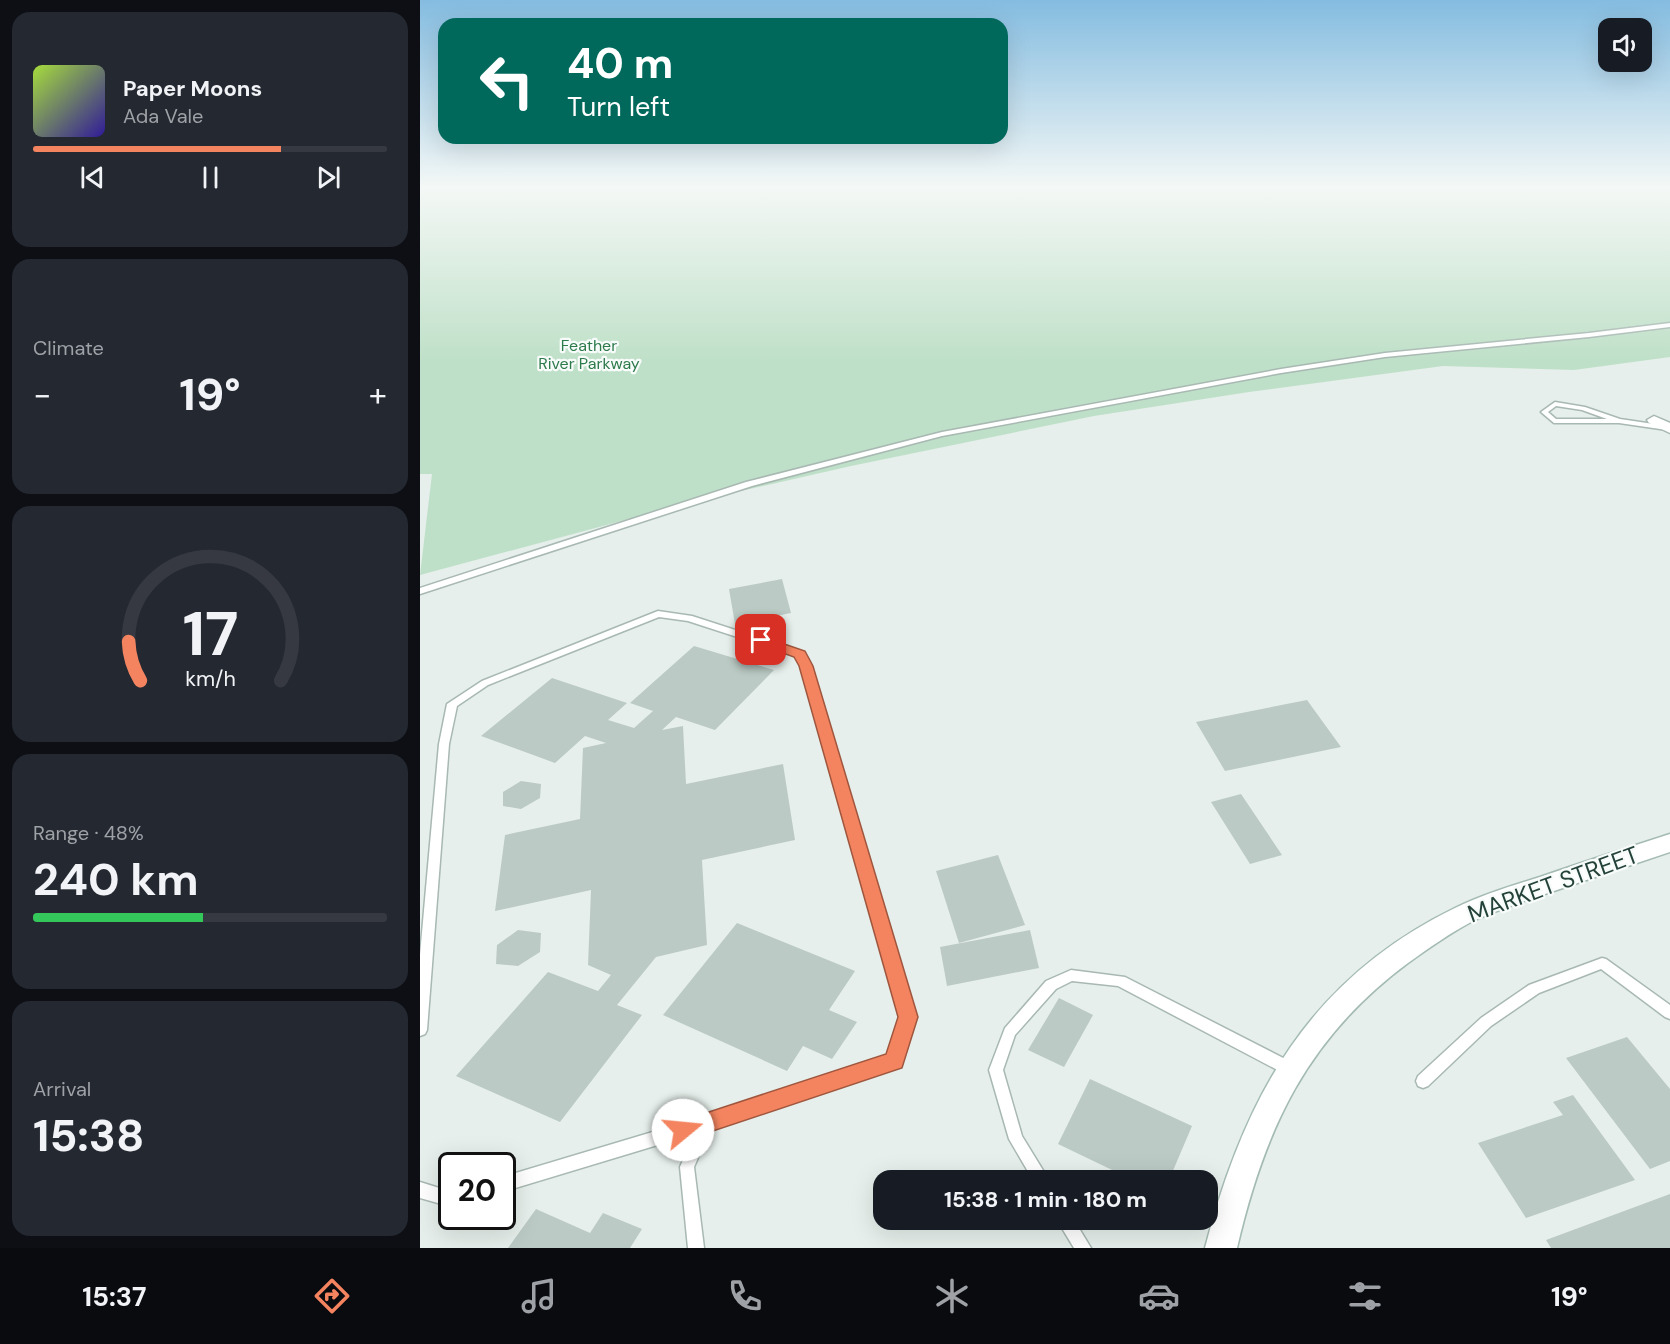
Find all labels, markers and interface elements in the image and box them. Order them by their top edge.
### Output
map controls [1598,18,1652,72]
button: sound [1598,18,1652,72]
text: 40 m [567,36,673,91]
icon: left [468,42,546,120]
text: Paper Moons [123,74,262,103]
text: Turn left [567,89,670,124]
text: Ada Vale [123,103,203,129]
icon: previous [76,161,109,194]
icon: pause [194,161,227,194]
icon: next [312,161,345,194]
text: Climate [33,335,104,361]
park label: Feather River Parkway [538,335,640,374]
text: 19° [179,365,241,424]
text: − [33,373,51,416]
text: + [369,373,387,416]
text: 17 [182,593,238,674]
pin [735,614,786,665]
icon: arrive [744,623,777,656]
text: km/h [185,665,235,693]
text: Range · 48% [33,820,144,846]
street label: MARKET STREET [1463,839,1643,929]
text: 240 km [33,850,199,909]
text: Arrival [33,1076,91,1102]
position arrow [651,1098,715,1162]
text: 15:38 [33,1106,144,1165]
speed limit sign: 20 [438,1152,516,1230]
text: 15:38 · 1 min · 180 m [944,1185,1147,1214]
icon: directions [311,1275,353,1317]
icon: music [518,1275,560,1317]
icon: phone [724,1275,766,1317]
icon: climate [931,1275,973,1317]
icon: car [1138,1275,1180,1317]
icon: filters [1344,1275,1386,1317]
text: 15:37 [82,1279,146,1314]
text: 19° [1551,1279,1588,1314]

